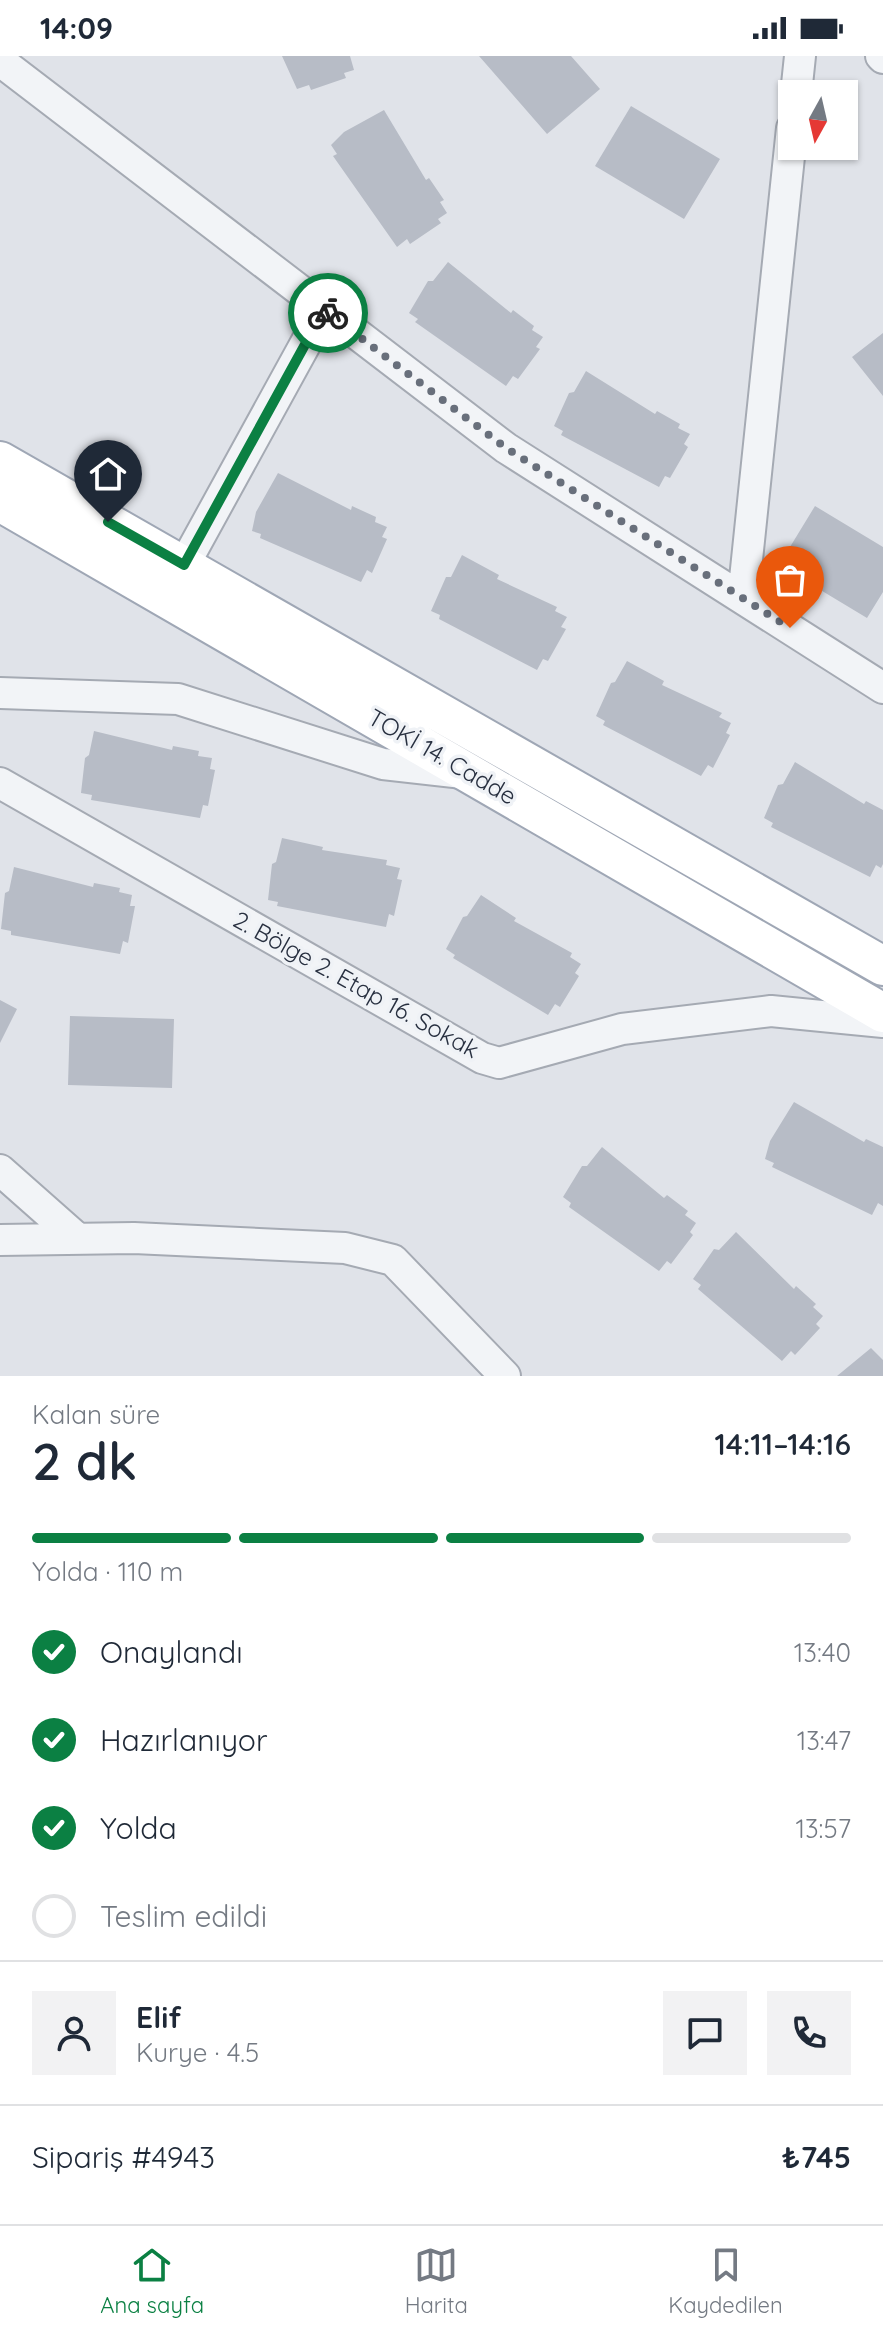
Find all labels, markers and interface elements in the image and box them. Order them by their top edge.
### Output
text: 14:09 [40,9,113,47]
north arrow [778,80,858,160]
map controls [778,80,858,160]
courier [288,273,368,353]
icon: bike [306,291,350,335]
pin [74,440,142,522]
icon: home [86,452,130,496]
pin [756,546,824,628]
icon: bag [768,558,812,602]
street label: TOKİ 14. Cadde [363,702,522,811]
street label: 2. Bölge 2. Etap 16. Sokak [228,904,485,1064]
text: Kalan süre [32,1398,160,1431]
text: 14:11–14:16 [715,1425,851,1463]
text: 2 dk [32,1428,137,1493]
text: Yolda · 110 m [32,1555,183,1588]
icon: check [32,1630,76,1674]
text: Onaylandı [100,1633,243,1671]
text: 13:40 [794,1636,851,1669]
icon: check [32,1718,76,1762]
text: Hazırlanıyor [100,1721,268,1759]
text: 13:47 [797,1724,851,1757]
icon: check [32,1806,76,1850]
text: Yolda [100,1809,177,1847]
text: 13:57 [795,1812,851,1845]
text: Teslim edildi [100,1897,267,1935]
button: person [32,1991,116,2075]
button: chat [663,1991,747,2075]
button: phone [767,1991,851,2075]
text: Elif [136,1998,181,2036]
text: Kurye · 4.5 [136,2036,259,2069]
text: Sipariş #4943 [32,2138,215,2176]
text: ₺745 [782,2138,851,2176]
tab: Ana sayfa [100,2243,204,2319]
tab: Harita [405,2243,468,2319]
tab: Kaydedilen [668,2243,783,2319]

